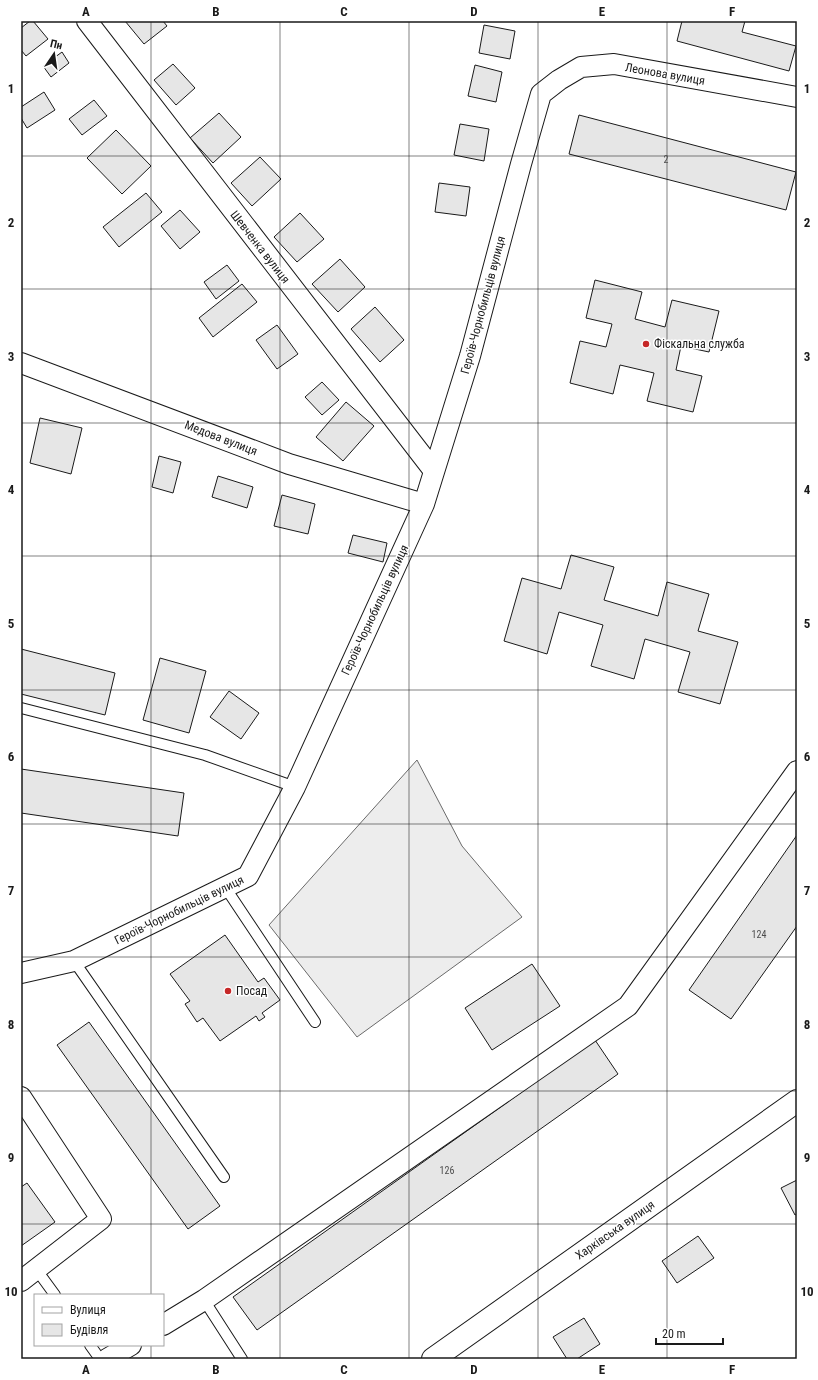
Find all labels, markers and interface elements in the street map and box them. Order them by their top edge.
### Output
text: A [82,4,90,19]
text: B [212,4,220,19]
text: C [340,4,348,19]
text: D [470,4,478,19]
text: E [599,4,606,19]
text: F [729,4,735,19]
north arrow [34,34,74,74]
text: Пн [49,37,64,52]
street label: Леонова вулиця [624,60,706,88]
text: 1 [8,81,14,96]
text: 1 [804,81,810,96]
house number: 2 [664,154,669,165]
street label: Шевченка вулиця [227,208,293,286]
text: 2 [8,215,15,230]
text: 2 [804,215,811,230]
street label: Героїв-Чорнобильців вулиця [458,235,508,375]
place label: Фіскальна служба [654,337,745,351]
marker: Фіскальна служба [641,339,651,349]
text: 3 [8,349,14,364]
text: 3 [804,349,810,364]
street label: Медова вулиця [183,418,259,458]
text: 4 [8,482,15,497]
text: 4 [804,482,811,497]
street label: Героїв-Чорнобильців вулиця [339,543,411,677]
text: 5 [8,616,15,631]
text: 5 [804,616,811,631]
text: 6 [8,749,15,764]
text: 6 [804,749,811,764]
street label: Героїв-Чорнобильців вулиця [112,873,246,947]
text: 7 [8,883,15,898]
text: 7 [804,883,811,898]
house number: 124 [752,929,766,940]
place label: Посад [236,984,268,998]
marker: Посад [223,986,233,996]
text: 8 [8,1017,14,1032]
text: 8 [804,1017,810,1032]
text: 9 [8,1150,14,1165]
text: 9 [804,1150,810,1165]
house number: 126 [440,1165,454,1176]
street label: Харківська вулиця [573,1197,657,1263]
text: 10 [4,1284,18,1299]
text: 10 [800,1284,814,1299]
legend [34,1294,164,1346]
text: Вулиця [70,1303,106,1317]
scale bar [656,1320,723,1346]
text: Будівля [70,1323,108,1337]
text: 20 m [662,1327,686,1341]
text: A [82,1362,90,1377]
text: B [212,1362,220,1377]
text: C [340,1362,348,1377]
text: D [470,1362,478,1377]
text: E [599,1362,606,1377]
text: F [729,1362,735,1377]

